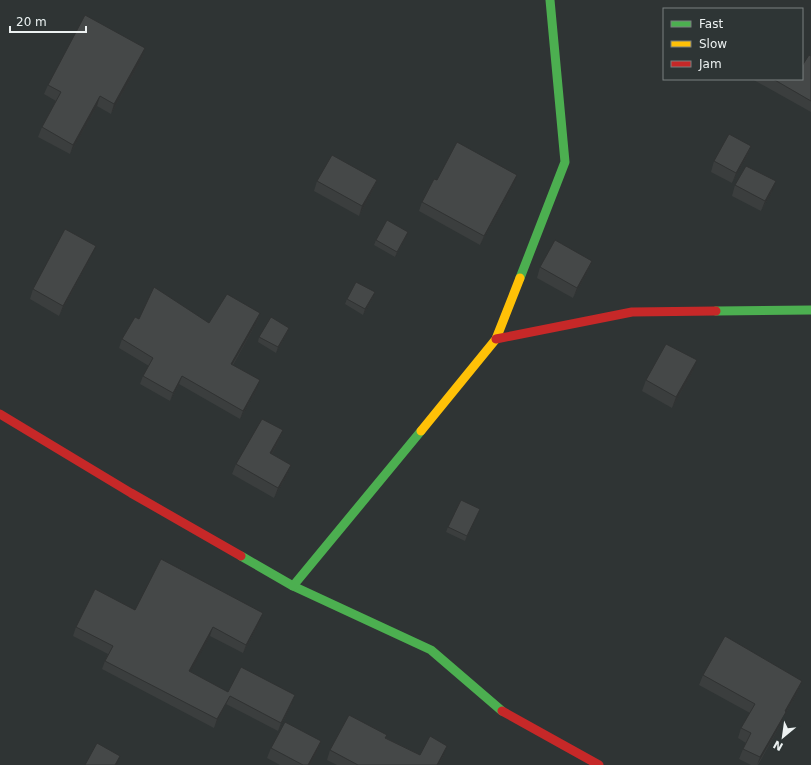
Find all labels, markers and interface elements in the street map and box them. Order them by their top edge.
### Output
scale bar [10,8,86,34]
legend [663,8,803,80]
text: 20 m [16,15,47,29]
text: Fast [699,17,723,31]
text: Slow [699,37,727,51]
text: Jam [698,57,722,71]
north arrow [763,717,803,757]
text: N [771,737,786,753]

